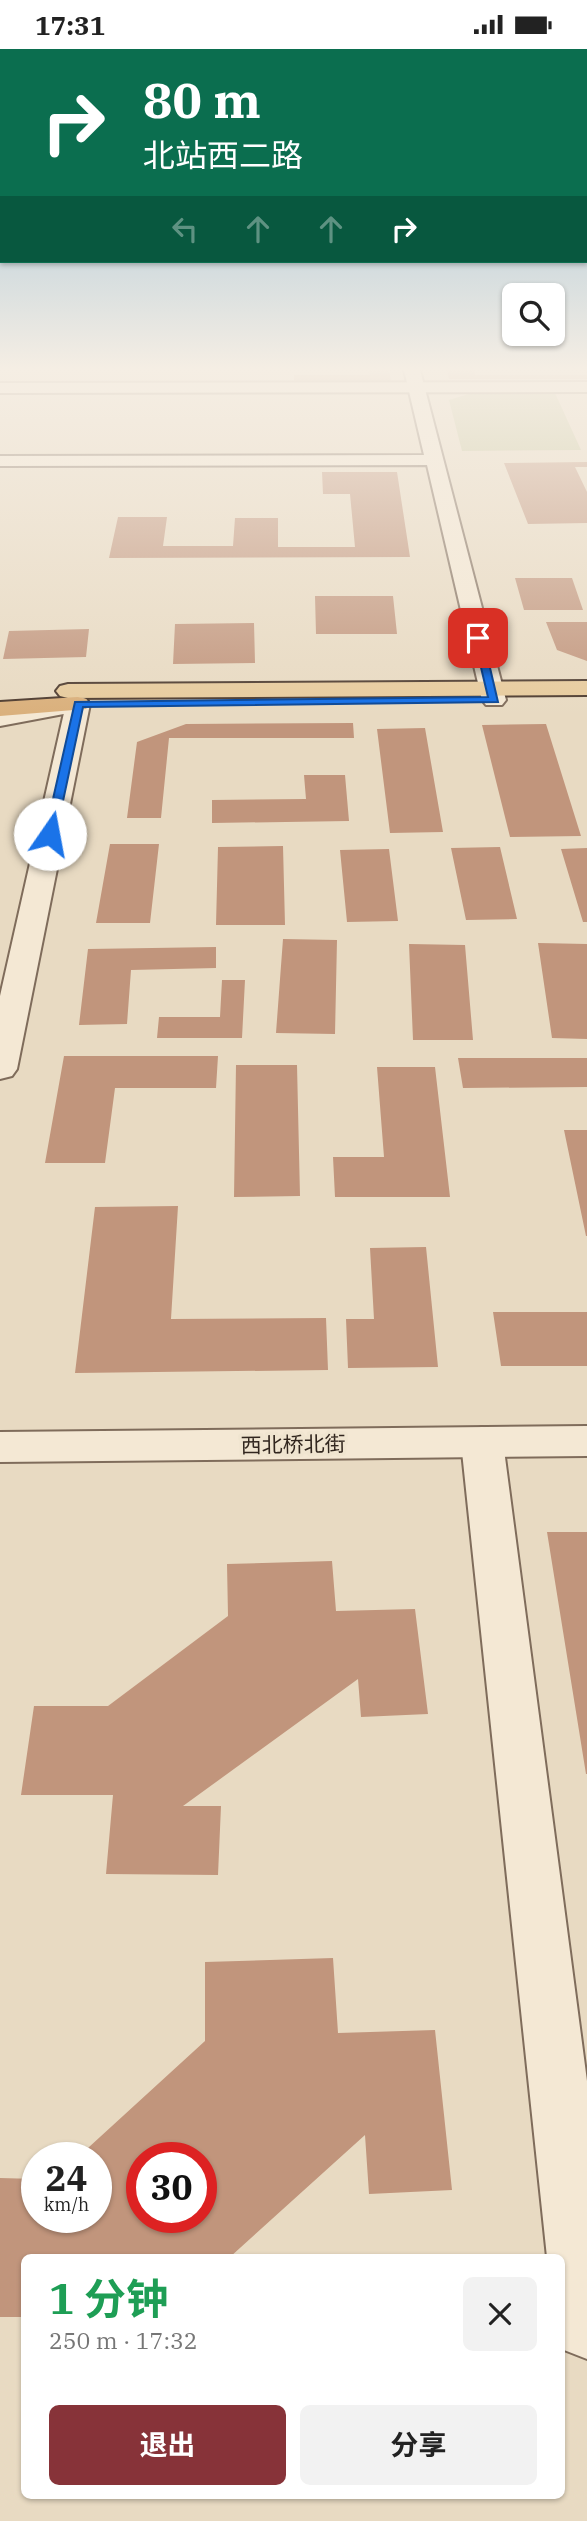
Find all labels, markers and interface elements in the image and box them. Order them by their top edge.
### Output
text: 17:31 [35,8,105,42]
text: 80 m [143,68,261,131]
icon: right [28,77,119,168]
text: 北站西二路 [143,134,303,176]
icon: left [166,210,204,248]
icon: ahead [239,210,277,248]
icon: ahead [312,210,350,248]
icon: right [385,210,423,248]
map controls [502,283,565,346]
button: search [502,283,565,346]
pin [448,608,508,668]
icon: arrive [459,619,497,657]
position arrow [13,797,87,871]
street label: 西北桥北街 [240,1429,346,1459]
speed limit sign: 30 [126,2142,217,2233]
text: 24 [45,2155,88,2201]
text: km/h [44,2193,89,2216]
text: 1 分钟 [49,2271,168,2326]
button: close [463,2277,537,2351]
text: 250 m · 17:32 [49,2325,198,2355]
button: 退出 [49,2405,286,2485]
button: 分享 [300,2405,537,2485]

